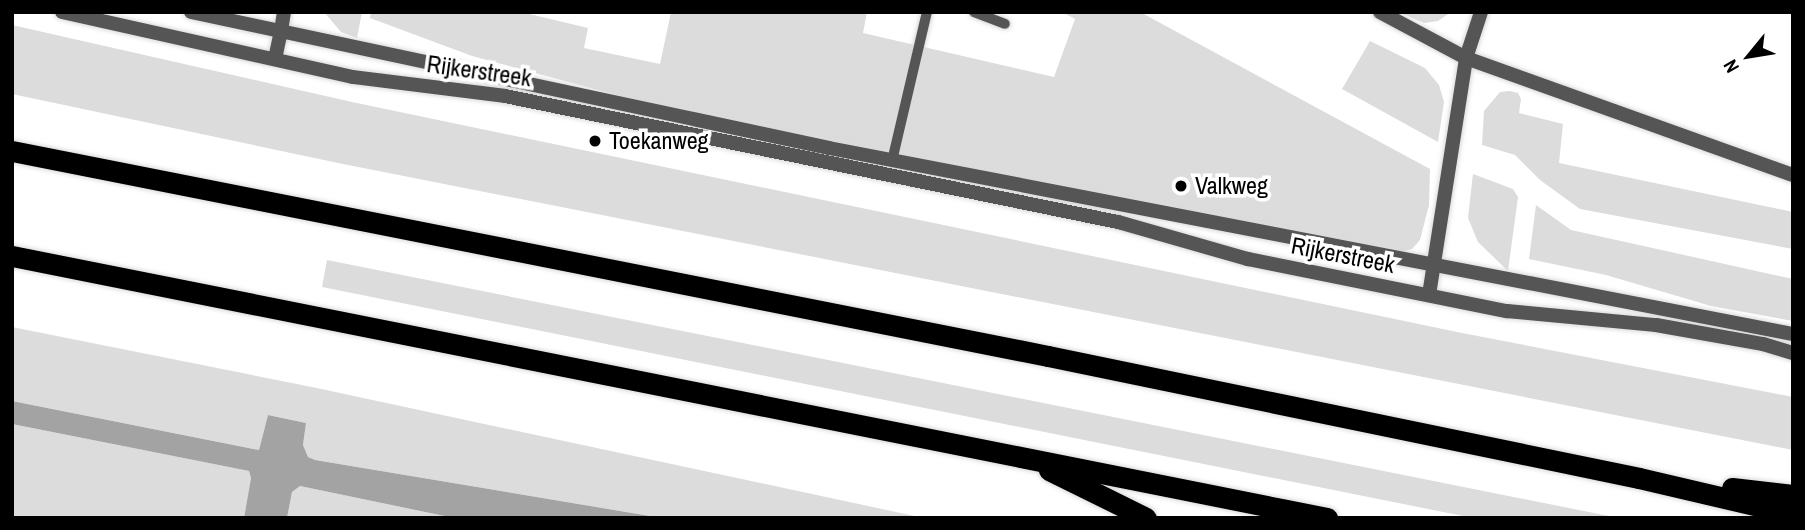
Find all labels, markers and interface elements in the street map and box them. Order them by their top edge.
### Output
north arrow [1714,21,1784,91]
street label: Rijkerstreek [425,49,533,93]
text: N [1717,55,1745,78]
place label: Toekanweg [609,127,709,155]
marker: Toekanweg [587,133,603,149]
place label: Valkweg [1195,172,1268,200]
marker: Valkweg [1173,178,1189,194]
street label: Rijkerstreek [1289,231,1397,279]

